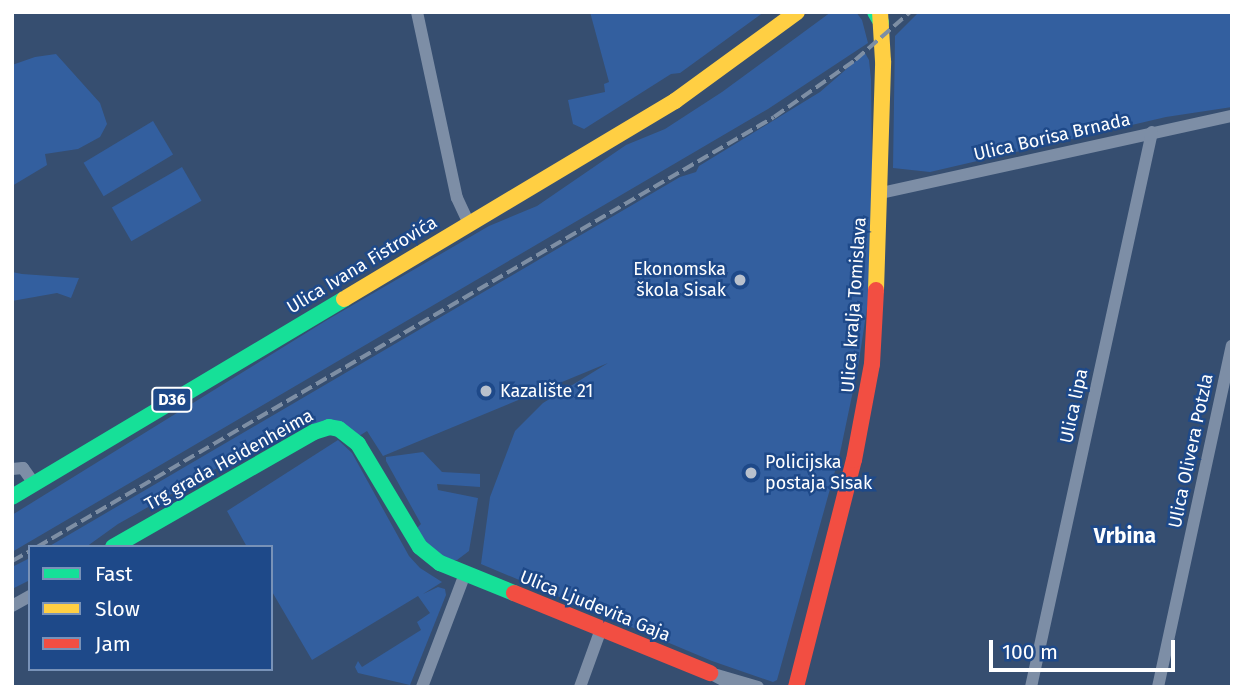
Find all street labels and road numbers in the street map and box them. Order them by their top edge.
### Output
street label: Ulica Borisa Brnada [971,108,1133,166]
street label: Ulica Ivana Fistrovića [283,212,441,318]
street label: Ulica kralja Tomislava [837,216,871,394]
street label: Ulica lipa [1056,367,1092,445]
street label: Ulica Olivera Potzla [1164,372,1218,530]
road number: D36 [151,388,193,412]
street label: Trg grada Heidenheima [141,405,317,515]
street label: Ulica Ljudevita Gaja [516,566,674,646]

